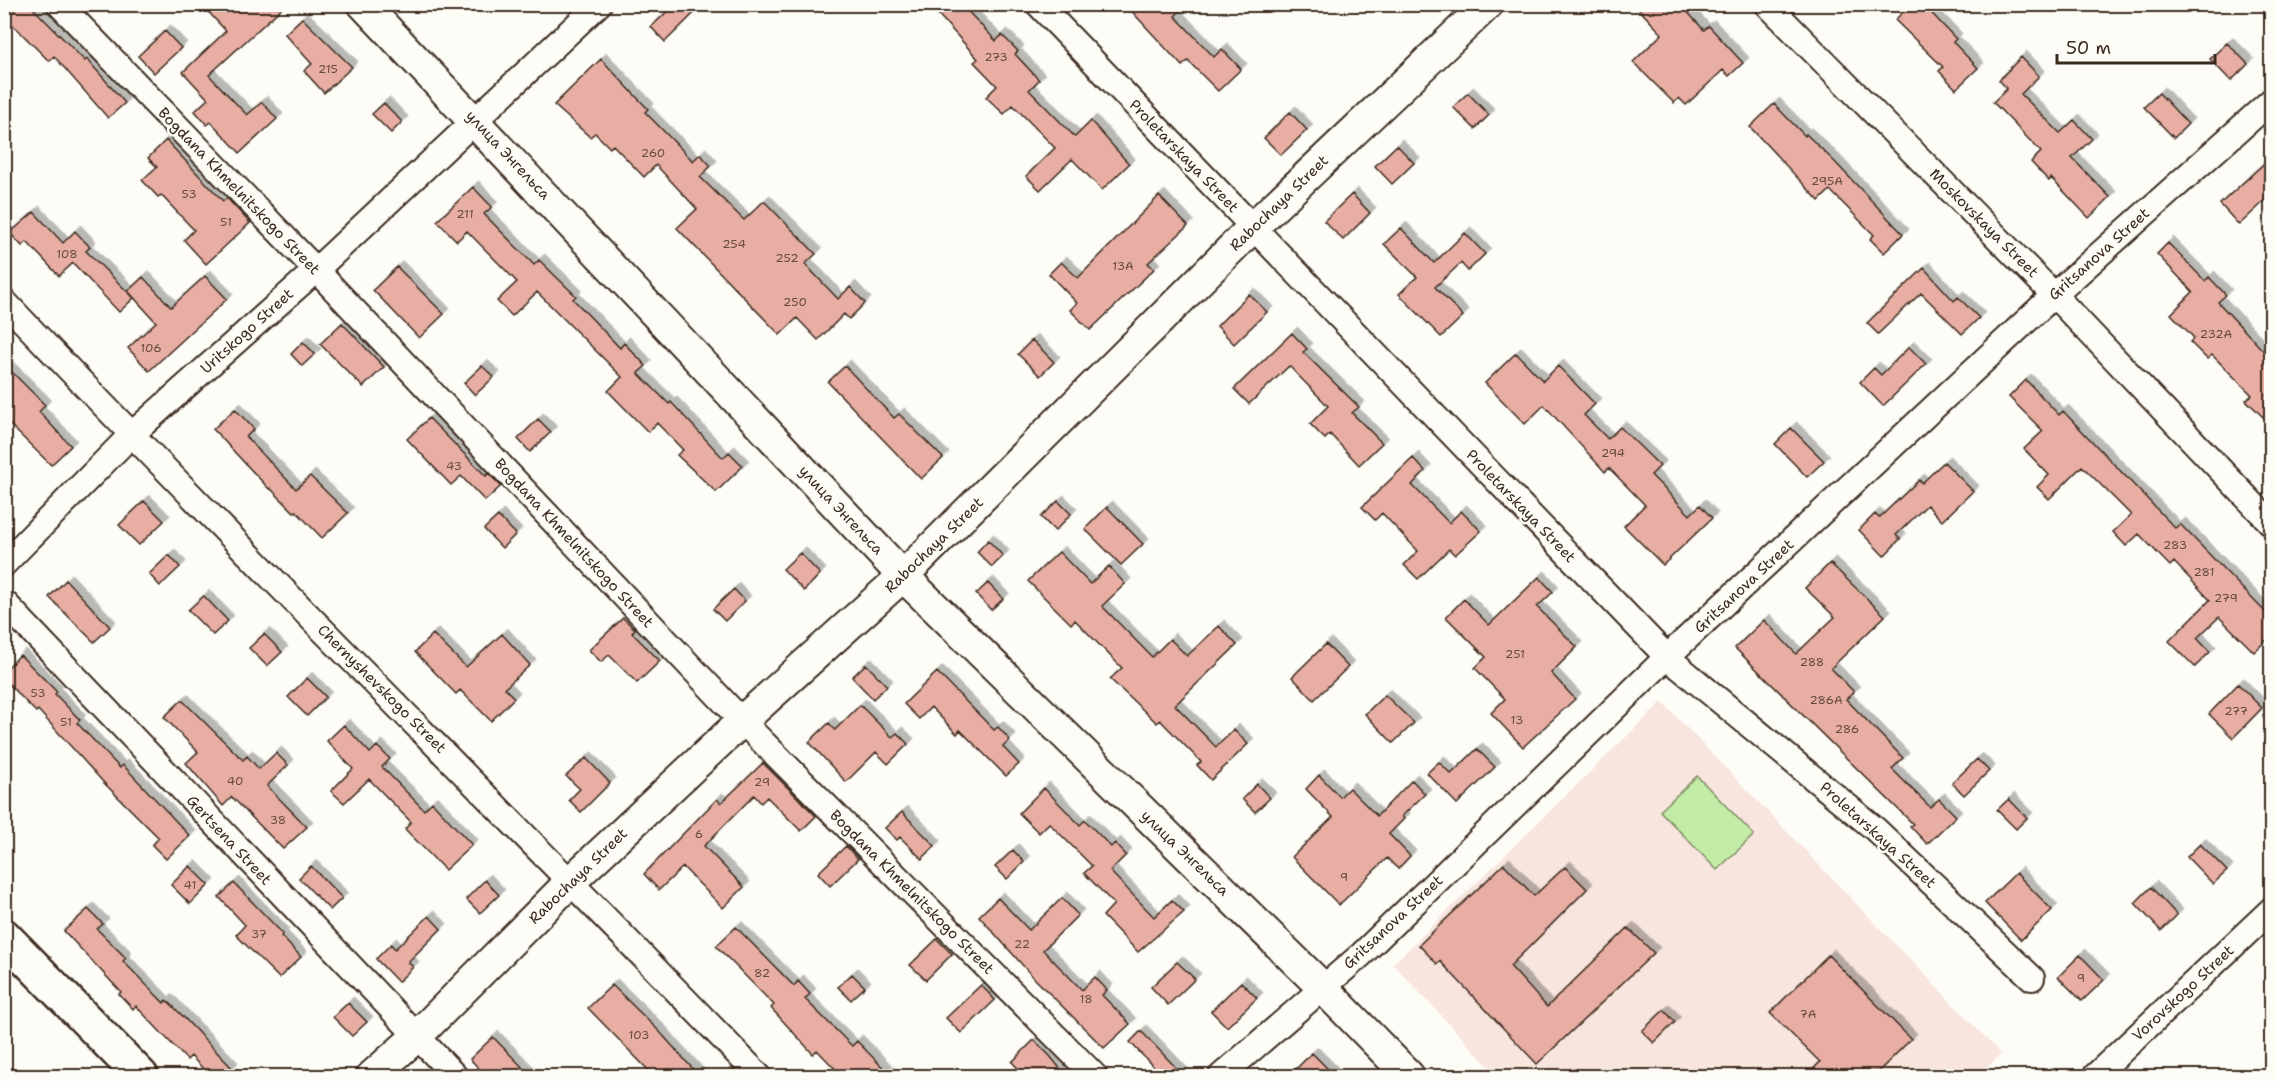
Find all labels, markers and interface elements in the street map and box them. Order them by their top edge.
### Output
scale bar [2057,27,2214,65]
text: 50 m [2066,36,2111,60]
house number: 273 [984,49,1008,65]
house number: 215 [318,61,338,77]
street label: Proletarskaya Street [1125,95,1243,217]
street label: Bogdana Khmelnitskogo Street [154,103,324,279]
street label: улица Энгельса [461,106,555,205]
house number: 260 [641,145,665,161]
street label: Rabochaya Street [1225,151,1333,255]
street label: Moskovskaya Street [1925,164,2043,282]
house number: 295А [1811,173,1843,189]
house number: 53 [181,186,197,202]
street label: Gritsanova Street [2044,203,2154,305]
house number: 211 [456,206,474,222]
house number: 51 [220,214,232,230]
house number: 254 [722,236,746,252]
house number: 108 [56,246,78,262]
house number: 252 [775,250,799,266]
house number: 13А [1112,258,1134,274]
street label: Uritskogo Street [196,284,298,378]
house number: 250 [783,294,807,310]
house number: 232А [2200,326,2233,342]
house number: 106 [140,340,162,356]
street label: Proletarskaya Street [1462,445,1580,567]
house number: 294 [1601,445,1625,461]
street label: Bogdana Khmelnitskogo Street [490,454,658,632]
house number: 43 [446,458,462,474]
street label: улица Энгельса [794,461,888,560]
street label: Rabochaya Street [880,493,988,597]
street label: Gritsanova Street [1690,535,1798,637]
house number: 283 [2163,537,2187,553]
house number: 281 [2194,564,2214,580]
house number: 279 [2214,590,2238,606]
street label: Chernyshevskogo Street [313,620,451,758]
house number: 251 [1505,646,1525,662]
house number: 288 [1800,654,1824,670]
house number: 53 [30,685,46,701]
house number: 286А [1809,692,1843,708]
house number: 277 [2224,703,2248,719]
house number: 13 [1511,712,1523,728]
house number: 51 [60,714,72,730]
house number: 286 [1835,721,1859,737]
house number: 40 [227,773,243,789]
house number: 29 [754,774,770,790]
street label: Proletarskaya Street [1816,777,1940,893]
street label: Gertsena Street [182,791,276,889]
street label: Bogdana Khmelnitskogo Street [825,805,999,979]
street label: улица Энгельса [1136,806,1234,901]
house number: 38 [270,812,286,828]
street label: Rabochaya Street [524,824,632,928]
house number: 6 [695,826,703,842]
house number: 9 [1340,869,1348,885]
street label: Gritsanova Street [1339,871,1447,973]
house number: 41 [184,877,196,893]
house number: 37 [251,926,267,942]
house number: 22 [1014,936,1030,952]
street label: Vorovskogo Street [2128,940,2238,1046]
house number: 82 [754,965,770,981]
house number: 9 [2077,970,2085,986]
house number: 18 [1079,991,1093,1007]
house number: 7А [1799,1006,1817,1022]
house number: 103 [629,1027,649,1043]

